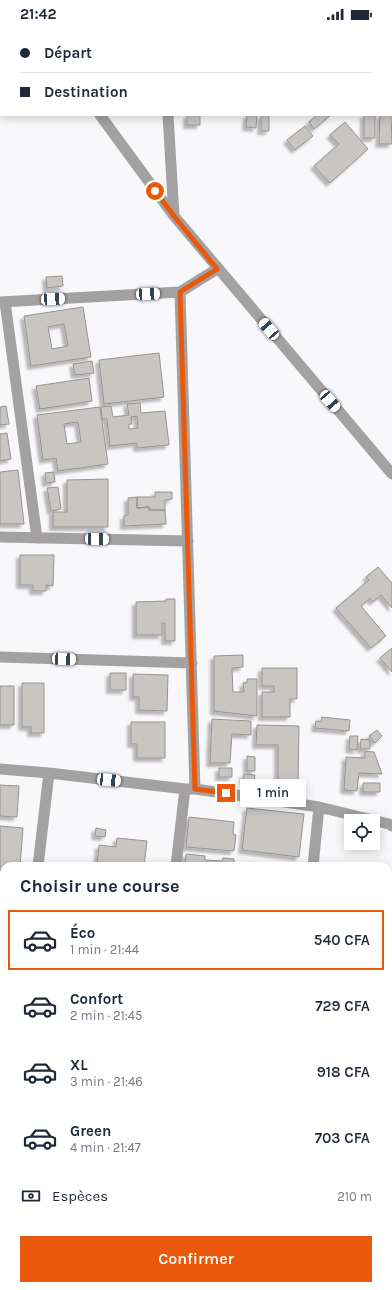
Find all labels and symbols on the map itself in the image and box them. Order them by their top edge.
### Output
route start [146,182,164,200]
car [136,287,160,301]
car [41,292,65,306]
car [257,316,281,342]
car [318,388,342,414]
car [85,533,109,545]
car [52,653,76,665]
car [96,773,122,787]
callout: 1 min [240,779,306,807]
route end [217,784,235,802]

